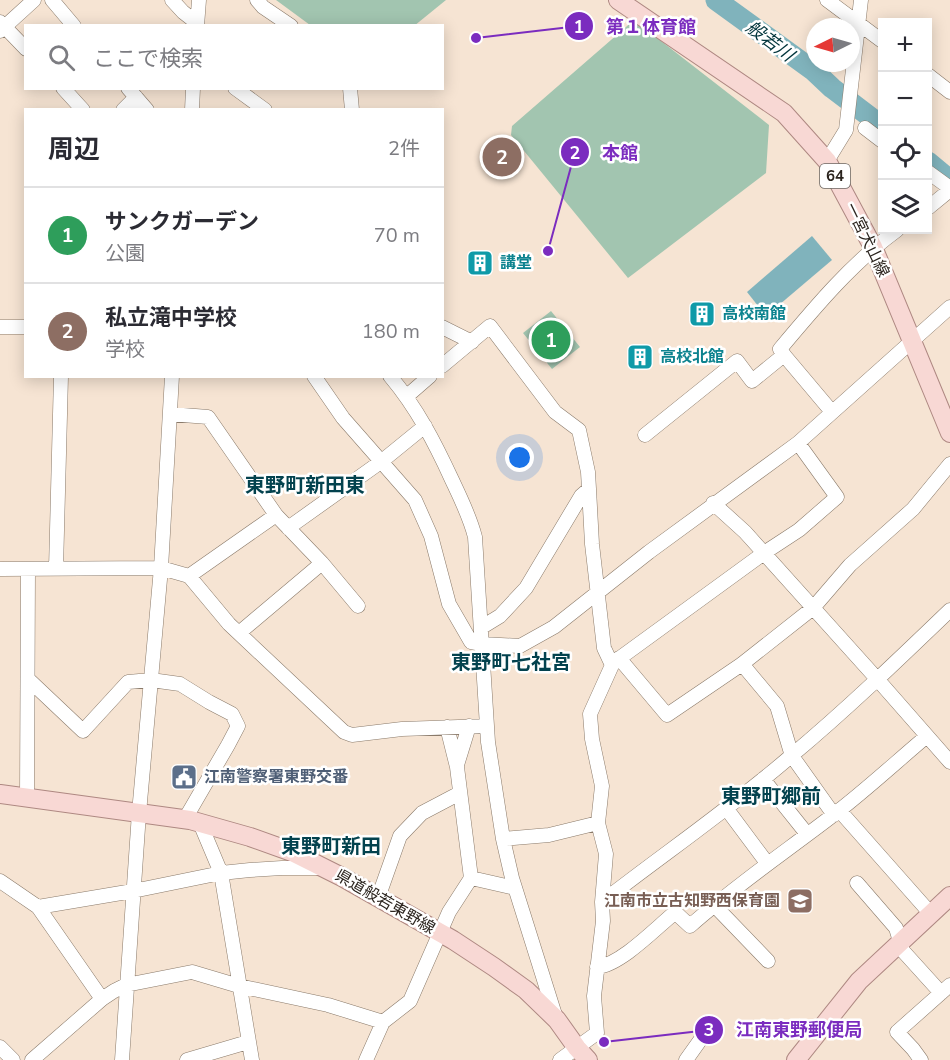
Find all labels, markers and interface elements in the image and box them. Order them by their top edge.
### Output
callout: 第１体育館 [564,8,708,44]
text: 1 [574,15,584,39]
text: 第１体育館 [606,15,696,39]
water label: 般若川 [741,15,800,68]
north arrow [806,18,860,72]
map controls [878,18,932,234]
button: + [878,18,932,72]
search box [24,24,444,90]
icon: search [45,41,78,74]
text: ここで検索 [93,44,203,74]
button: − [878,72,932,126]
button: locate [878,126,932,180]
text: 周辺 [48,132,100,167]
pin: 2 [482,134,522,180]
callout: 本館 [560,134,650,170]
text: 2件 [388,135,420,162]
text: 2 [570,141,580,165]
text: 本館 [602,141,638,165]
road number: 64 [820,164,850,188]
button: layers [878,180,932,234]
street label: 一宮犬山線 [840,199,894,281]
text: サンクガーデン [105,207,259,237]
text: 1 [62,222,74,249]
text: 70 m [374,222,420,249]
text: 公園 [105,240,145,267]
building icon: 講堂 [465,248,495,278]
place label: 講堂 [500,252,532,274]
building icon: 高校南館 [687,299,717,329]
text: 私立滝中学校 [105,303,237,333]
place label: 高校南館 [722,303,786,325]
text: 2 [62,318,74,345]
text: 180 m [362,318,420,345]
pin: 1 [532,318,570,362]
text: 学校 [105,336,145,363]
building icon: 高校北館 [625,342,655,372]
place label: 高校北館 [660,346,724,368]
your location [505,443,534,472]
district label: 東野町新田東 [245,472,365,499]
district label: 東野町七社宮 [451,649,571,676]
public building icon: 江南警察署東野交番 [169,762,199,792]
place label: 江南警察署東野交番 [204,766,348,788]
district label: 東野町郷前 [721,783,821,810]
district label: 東野町新田 [281,833,381,860]
street label: 県道般若東野線 [331,864,439,940]
school or university icon: 江南市立古知野西保育園 [785,886,815,916]
place label: 江南市立古知野西保育園 [604,890,780,912]
callout: 江南東野郵便局 [694,1012,874,1048]
text: 3 [704,1018,714,1042]
text: 江南東野郵便局 [736,1018,862,1042]

